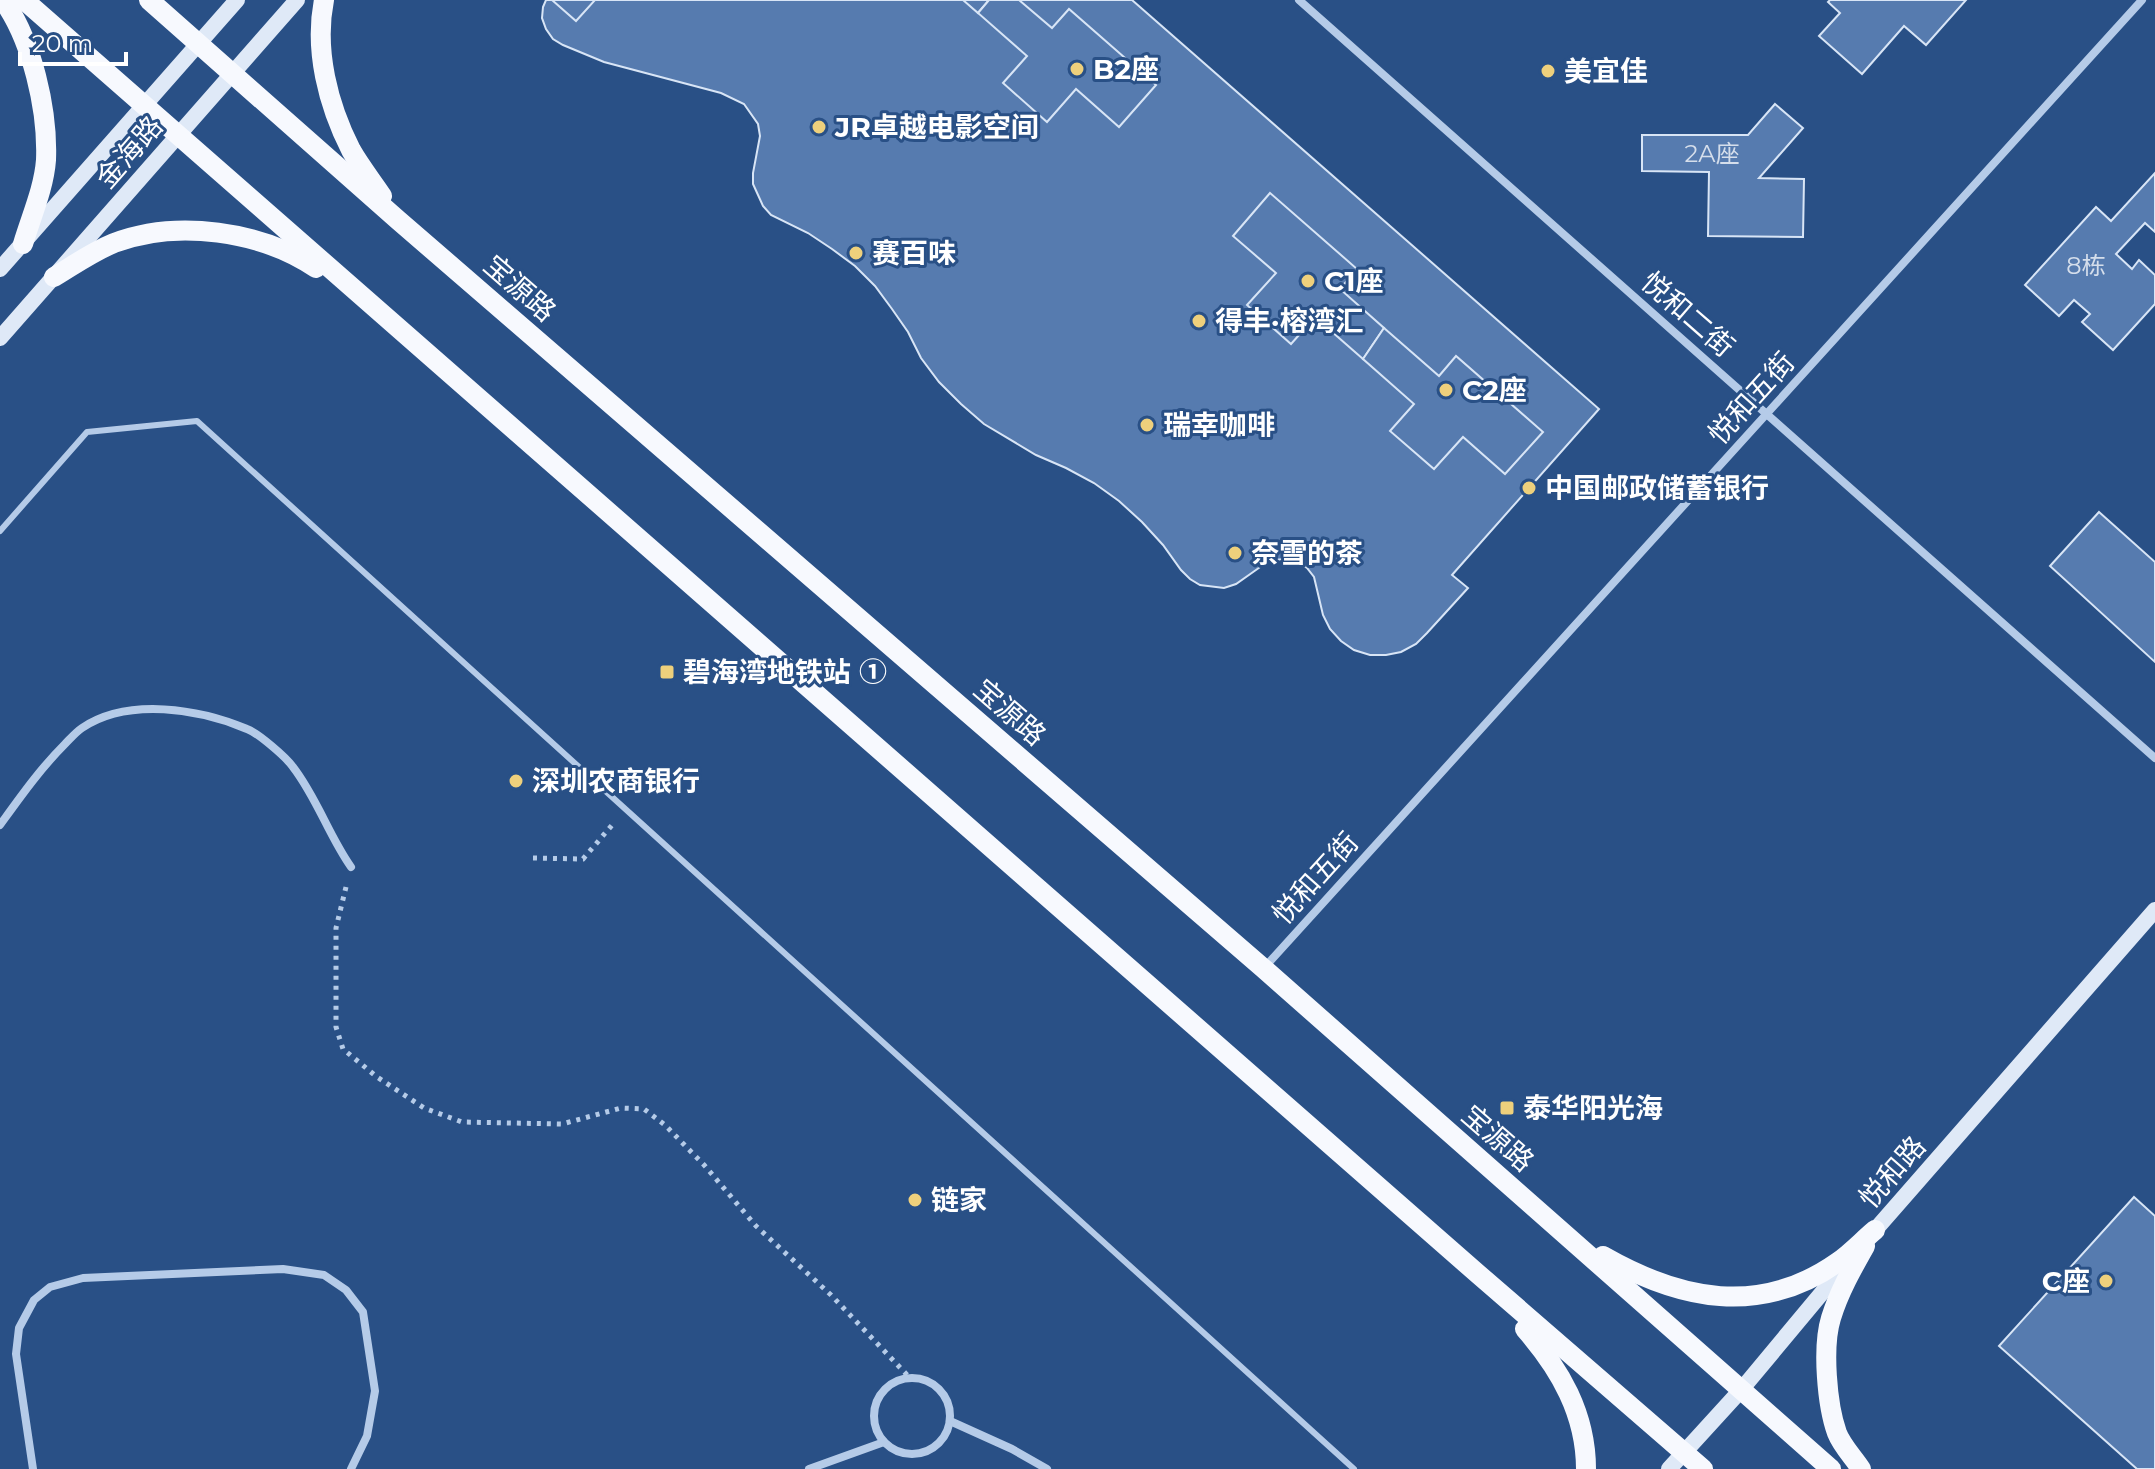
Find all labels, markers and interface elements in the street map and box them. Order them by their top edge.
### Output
scale bar [20,16,126,66]
text: 20 m [32,29,93,58]
place label: B2座 [1093,52,1159,86]
place label: 美宜佳 [1564,54,1648,88]
marker: B2座 [1068,60,1086,78]
marker: 美宜佳 [1539,62,1557,80]
street label: 金海路 [89,109,169,195]
place label: JR卓越电影空间 [834,110,1039,144]
marker: JR卓越电影空间 [810,118,828,136]
house number: 2A座 [1685,139,1739,168]
place label: 赛百味 [872,236,956,270]
marker: 赛百味 [847,244,865,262]
street label: 宝源路 [477,248,563,328]
house number: 8栋 [2066,251,2106,280]
place label: C1座 [1324,264,1384,298]
street label: 悦和二街 [1635,264,1741,364]
marker: C1座 [1299,272,1317,290]
place label: 得丰·榕湾汇 [1215,304,1363,338]
marker: 得丰·榕湾汇 [1190,312,1208,330]
street label: 悦和五街 [1701,345,1801,451]
place label: C2座 [1462,373,1527,407]
marker: C2座 [1437,381,1455,399]
place label: 瑞幸咖啡 [1163,408,1275,442]
marker: 瑞幸咖啡 [1138,416,1156,434]
place label: 中国邮政储蓄银行 [1545,471,1769,505]
marker: 中国邮政储蓄银行 [1520,479,1538,497]
place label: 奈雪的茶 [1251,536,1363,570]
marker: 奈雪的茶 [1226,544,1244,562]
place label: 碧海湾地铁站 ① [683,655,887,689]
marker: 碧海湾地铁站 ① [658,663,676,681]
street label: 宝源路 [967,672,1053,752]
place label: 深圳农商银行 [532,764,700,798]
marker: 深圳农商银行 [507,772,525,790]
street label: 悦和五街 [1265,825,1365,931]
place label: 泰华阳光海 [1523,1091,1663,1125]
street label: 宝源路 [1455,1098,1541,1178]
marker: 泰华阳光海 [1498,1099,1516,1117]
street label: 悦和路 [1852,1129,1932,1215]
place label: 链家 [931,1183,987,1217]
marker: 链家 [906,1191,924,1209]
place label: C座 [2042,1264,2090,1298]
marker: C座 [2097,1272,2115,1290]

